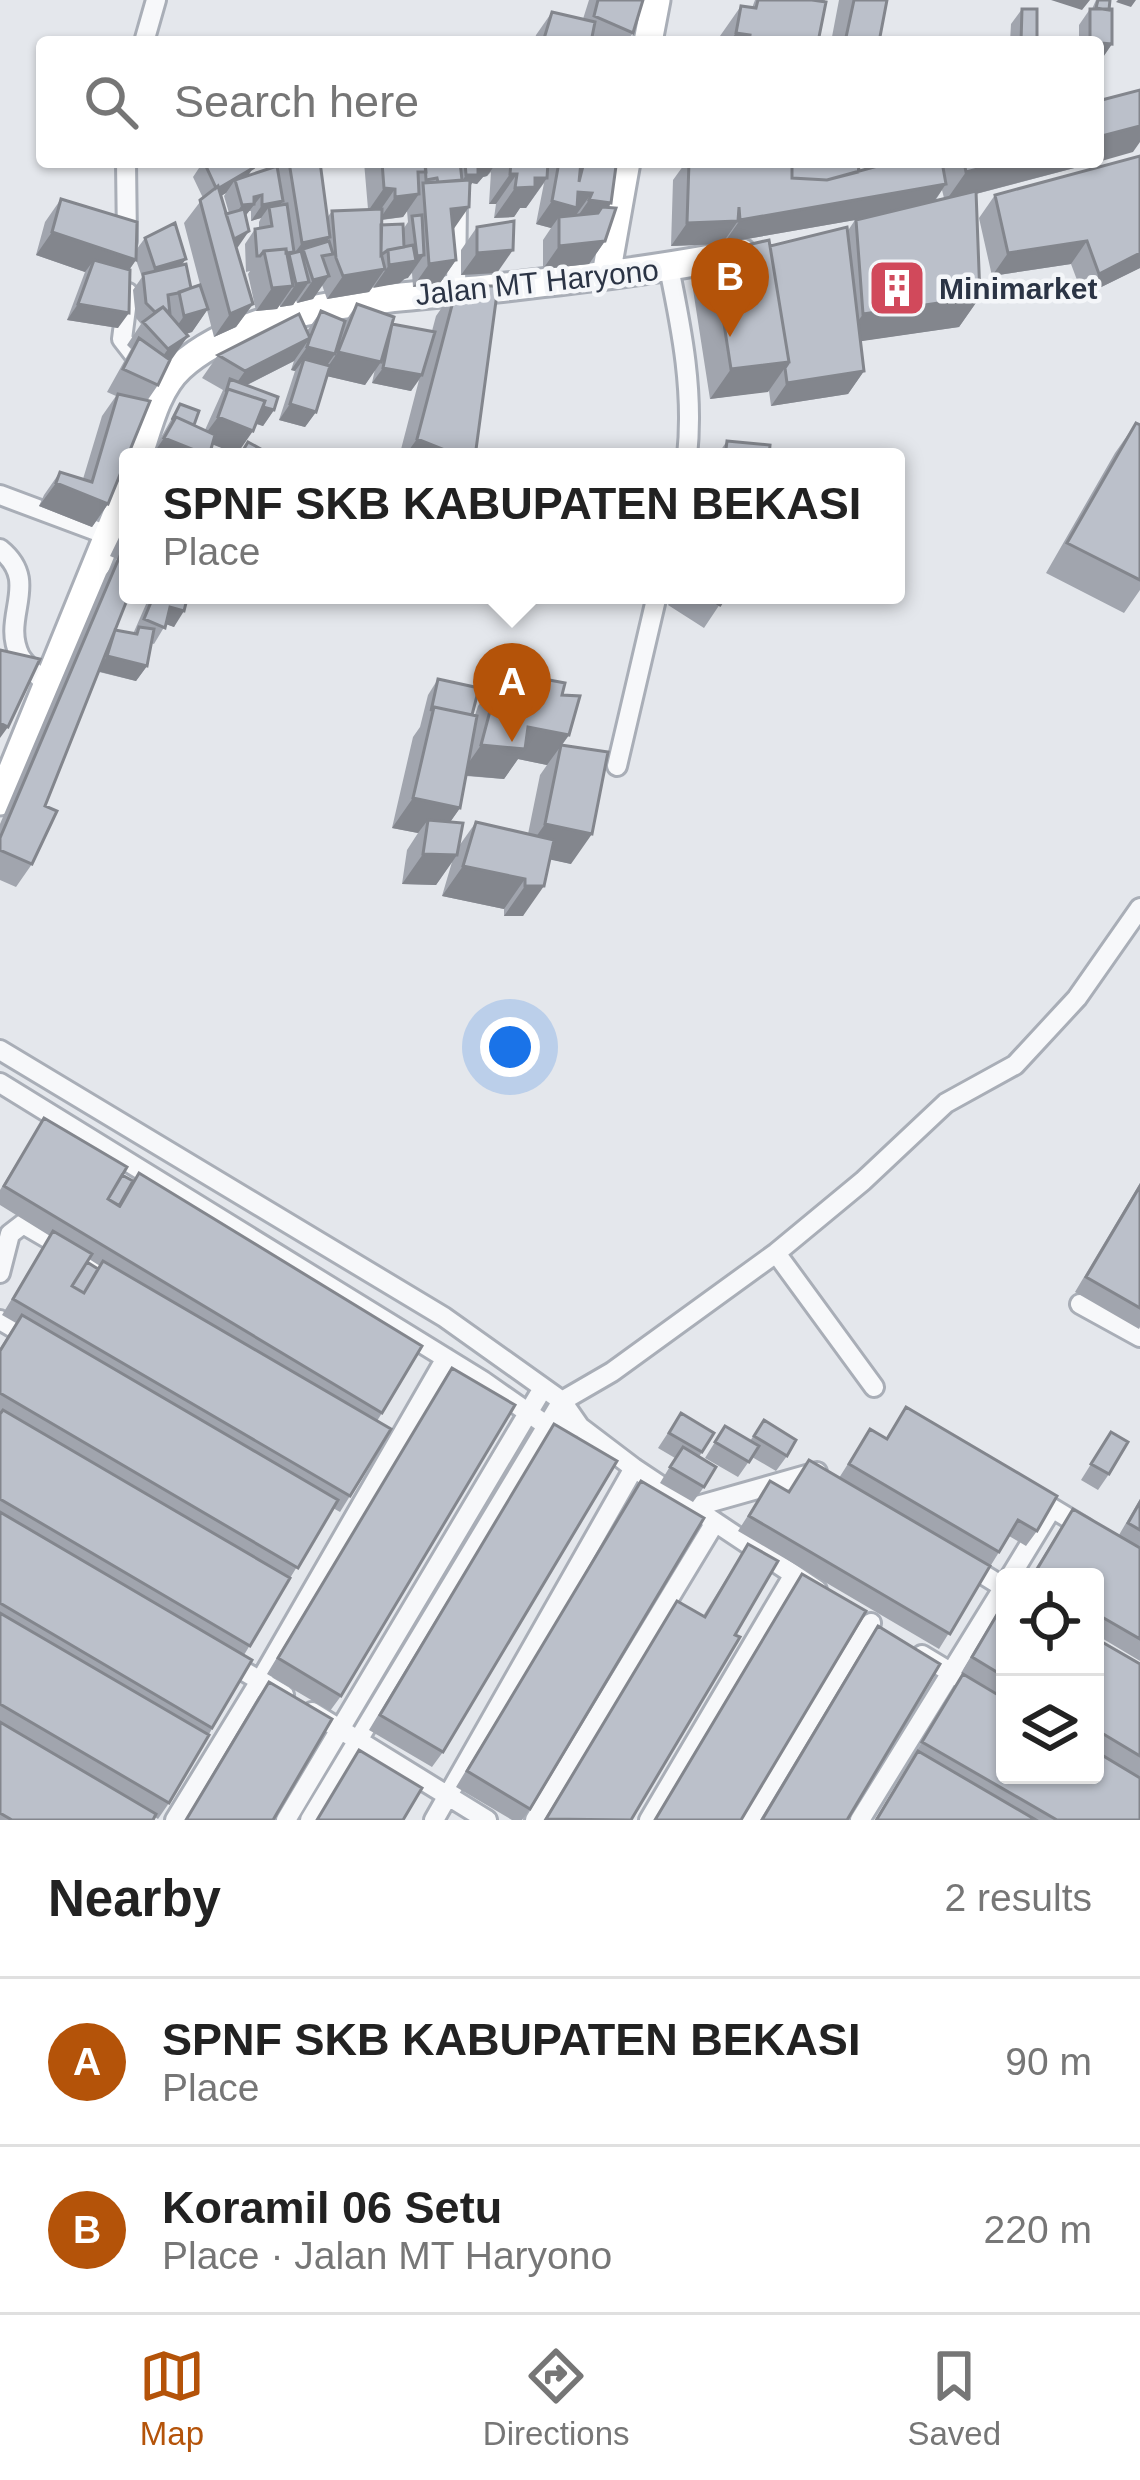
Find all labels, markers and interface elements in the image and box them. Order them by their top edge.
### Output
search box [36,36,1104,168]
icon: search [78,69,144,135]
text: Search here [174,76,419,127]
pin: B [691,238,769,337]
street label: Jalan MT Haryono [414,253,660,311]
building icon: Minimarket [866,257,928,319]
place label: Minimarket [939,272,1097,305]
popup [119,448,905,604]
text: SPNF SKB KABUPATEN BEKASI [163,478,861,529]
text: Place [163,530,260,573]
pin: A [473,643,551,742]
your location [480,1017,540,1077]
map controls [996,1568,1104,1784]
button: locate [996,1568,1104,1676]
button: layers [996,1676,1104,1784]
text: Nearby [48,1870,221,1927]
text: 2 results [945,1876,1092,1919]
text: SPNF SKB KABUPATEN BEKASI [162,2014,860,2065]
text: A [73,2040,101,2083]
text: 90 m [1005,2040,1092,2083]
text: Place [162,2066,260,2109]
text: Koramil 06 Setu [162,2182,502,2233]
text: B [73,2208,101,2251]
text: 220 m [984,2208,1092,2251]
text: Place · Jalan MT Haryono [162,2234,612,2277]
tab: Map [139,2343,205,2453]
tab: Directions [483,2343,630,2453]
tab: Saved [907,2343,1001,2453]

